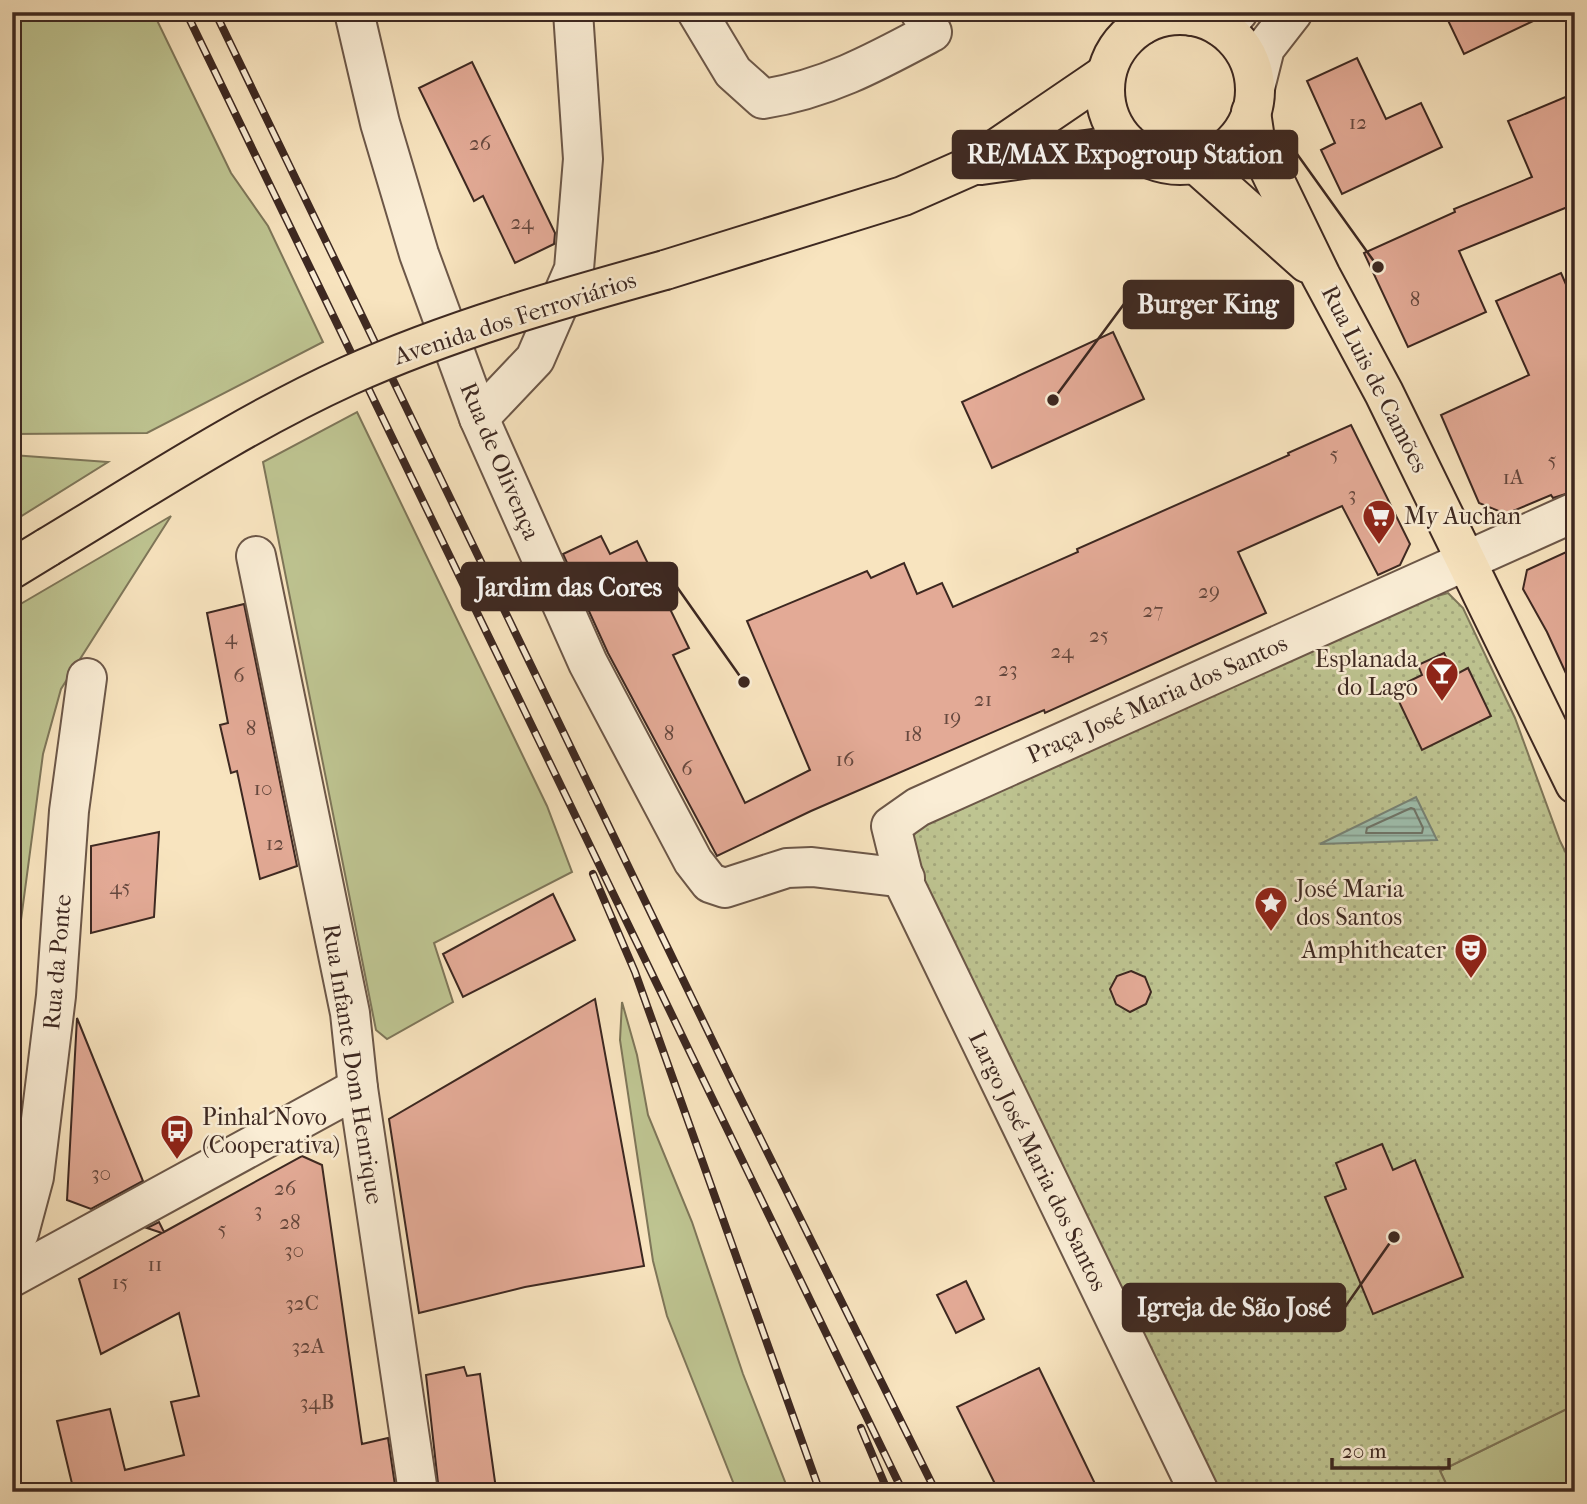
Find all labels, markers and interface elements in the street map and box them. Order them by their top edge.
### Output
house number: 12 [1349,110,1367,134]
house number: 26 [469,131,492,155]
callout: RE/MAX Expogroup Station [953,131,1297,178]
text: RE/MAX Expogroup Station [967,139,1284,170]
house number: 24 [510,210,534,234]
street label: Avenida dos Ferroviários [389,266,640,371]
callout: Burger King [1124,281,1293,328]
street label: Rua Luis de Camões [1316,281,1434,477]
house number: 8 [1410,287,1420,311]
text: Burger King [1137,289,1280,320]
street label: Rua de Olivença [453,378,546,545]
house number: 5 [1329,442,1339,466]
house number: 5 [1547,448,1557,472]
house number: 1A [1502,465,1524,489]
house number: 3 [1348,482,1356,506]
supermarket icon: My Auchan [1360,497,1398,546]
place label: My Auchan [1404,502,1521,530]
callout: Jardim das Cores [462,563,677,610]
text: Jardim das Cores [473,572,663,603]
house number: 29 [1198,579,1220,603]
house number: 27 [1143,598,1163,622]
house number: 25 [1089,623,1109,647]
house number: 4 [225,625,238,649]
street label: Praça José Maria dos Santos [1023,629,1292,770]
house number: 24 [1050,639,1074,663]
place label: Esplanada do Lago [1315,645,1419,701]
bar icon: Esplanada do Lago [1423,654,1461,703]
house number: 23 [998,657,1018,681]
house number: 6 [233,663,245,687]
house number: 21 [974,687,992,711]
house number: 19 [943,705,961,729]
house number: 8 [246,716,256,740]
house number: 8 [664,721,674,745]
house number: 18 [904,722,922,746]
house number: 16 [836,747,855,771]
house number: 6 [681,756,693,780]
house number: 10 [254,776,272,800]
house number: 12 [266,831,284,855]
house number: 45 [110,875,130,899]
place label: José Maria dos Santos [1294,875,1405,931]
place icon: José Maria dos Santos [1252,884,1290,933]
street label: Rua da Ponte [37,893,77,1031]
street label: Rua Infante Dom Henrique [317,922,389,1206]
theatre icon: Amphitheater [1452,931,1490,980]
place label: Amphitheater [1301,936,1447,964]
street label: Largo José Maria dos Santos [963,1027,1113,1295]
place label: Pinhal Novo (Cooperativa) [202,1103,340,1159]
bus stop icon: Pinhal Novo (Cooperativa) [158,1112,196,1161]
house number: 30 [91,1161,111,1185]
house number: 26 [274,1176,297,1200]
house number: 3 [254,1198,262,1222]
house number: 28 [279,1210,301,1234]
house number: 5 [217,1217,227,1241]
house number: 30 [284,1238,304,1262]
house number: 11 [148,1252,163,1276]
house number: 15 [112,1270,128,1294]
callout: Igreja de São José [1123,1284,1345,1331]
house number: 32C [285,1291,319,1315]
text: Igreja de São José [1137,1292,1331,1323]
house number: 32A [291,1334,325,1358]
house number: 34B [300,1390,334,1414]
scale bar [1332,1427,1449,1471]
text: 20 m [1342,1439,1387,1463]

